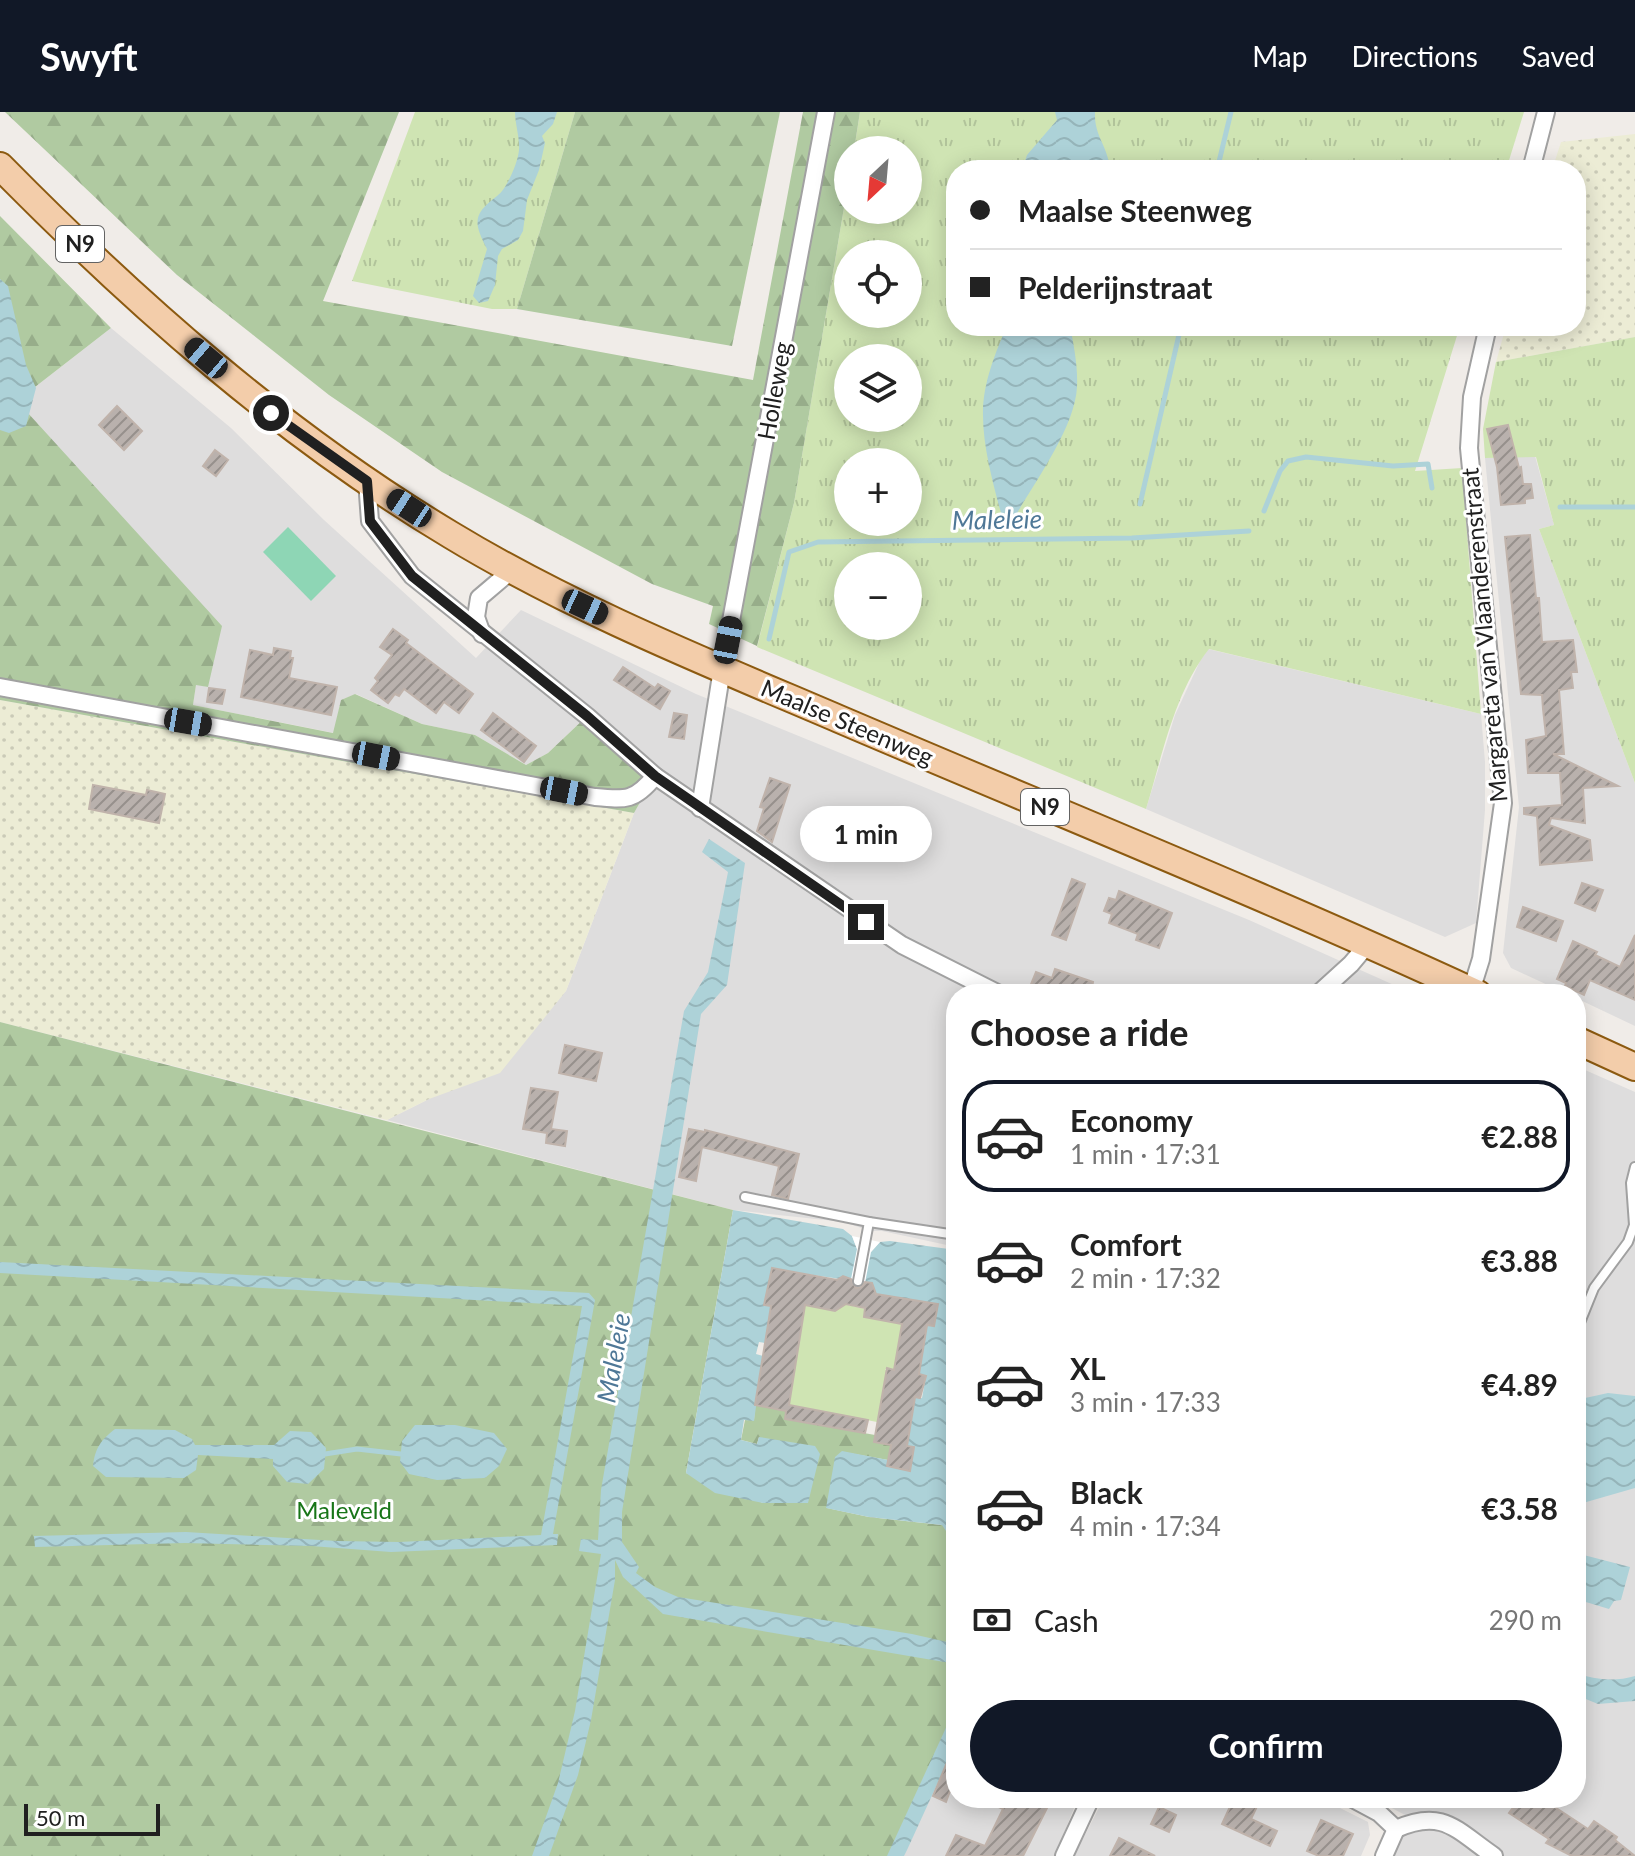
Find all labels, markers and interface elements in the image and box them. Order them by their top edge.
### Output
text: Swyft [40,33,138,79]
text: Map [1252,39,1307,73]
text: Directions [1351,39,1478,73]
text: Saved [1522,39,1595,73]
north arrow [834,136,922,224]
map controls [834,136,922,640]
text: Maalse Steenweg [1018,192,1252,228]
road number: N9 [56,226,104,262]
button: locate [834,240,922,328]
text: Pelderijnstraat [1018,269,1212,305]
car [180,333,232,383]
street label: Holleweg [751,339,796,442]
button: layers [834,344,922,432]
route start [253,395,289,431]
button: + [834,448,922,536]
street label: Margareta van Vlaanderenstraat [1454,466,1513,804]
car [382,485,436,531]
water label: Maleleie [952,502,1042,536]
button: − [834,552,922,640]
car [558,586,612,628]
car [712,614,744,666]
street label: Maalse Steenweg [757,672,938,771]
car [162,706,214,738]
car [350,740,402,772]
car [538,775,590,807]
road number: N9 [1021,789,1069,825]
callout: 1 min [800,806,932,862]
text: 1 min [834,818,898,850]
route end [848,904,884,940]
text: Choose a ride [970,1010,1189,1054]
icon: car [974,1100,1046,1172]
text: Economy [1070,1102,1193,1138]
text: €2.88 [1481,1118,1558,1154]
text: 1 min · 17:31 [1070,1138,1221,1170]
icon: car [974,1224,1046,1296]
text: Comfort [1070,1226,1182,1262]
text: €3.88 [1481,1242,1558,1278]
text: 2 min · 17:32 [1070,1262,1221,1294]
water label: Maleleie [589,1311,637,1405]
icon: car [974,1348,1046,1420]
text: XL [1070,1350,1106,1386]
text: €4.89 [1481,1366,1558,1402]
text: 3 min · 17:33 [1070,1386,1221,1418]
icon: car [974,1472,1046,1544]
text: Black [1070,1474,1143,1510]
text: €3.58 [1481,1490,1558,1526]
park label: Maleveld [296,1495,392,1524]
text: 4 min · 17:34 [1070,1510,1221,1542]
icon: cash [970,1598,1014,1642]
text: Cash [1034,1602,1099,1638]
text: 290 m [1489,1604,1562,1636]
button: Confirm [970,1700,1562,1792]
scale bar [24,1800,160,1836]
text: 50 m [36,1804,85,1831]

